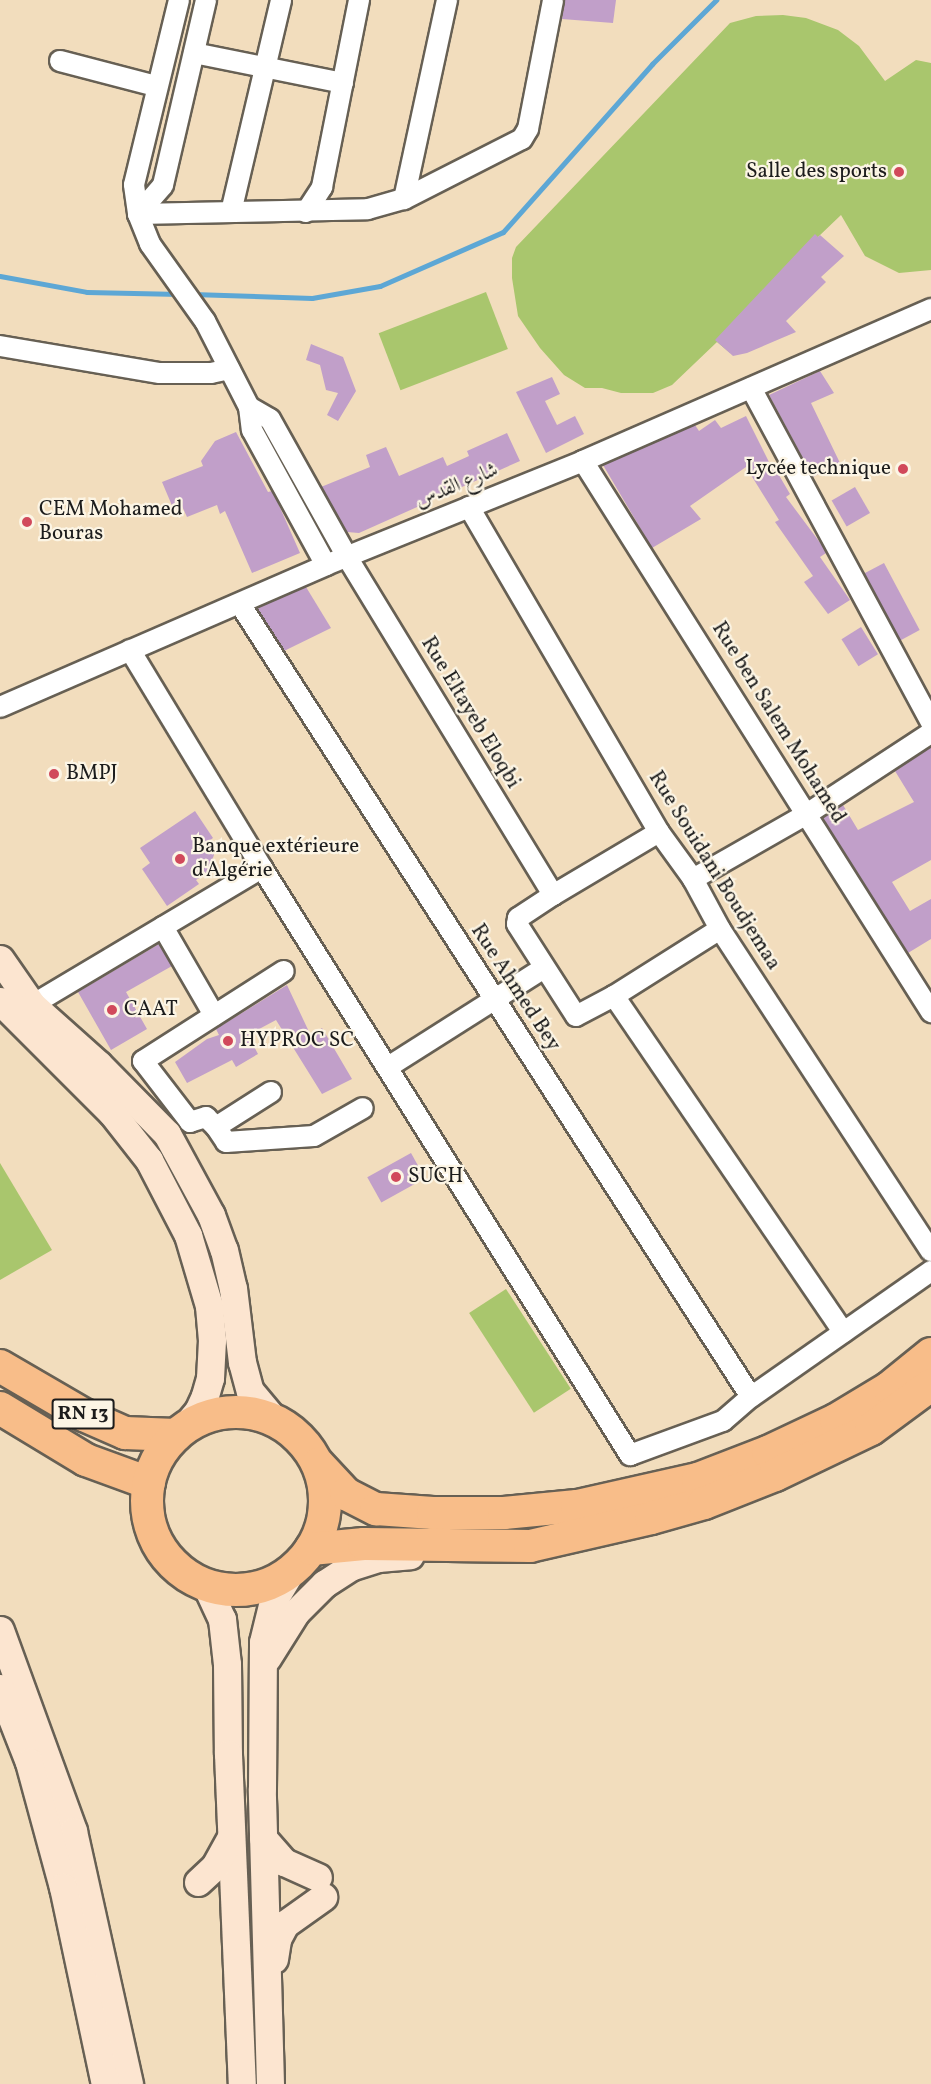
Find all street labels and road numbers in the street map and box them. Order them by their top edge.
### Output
street label: شارع القدس [412,458,502,514]
street label: Rue ben Salem Mohamed [706,618,850,828]
street label: Rue Eltayeb Eloqbi [415,633,525,793]
street label: Rue Souidani Boudjemaa [642,767,786,975]
street label: Rue Ahmed Bey [465,920,565,1056]
road number: RN 13 [52,1397,115,1431]

